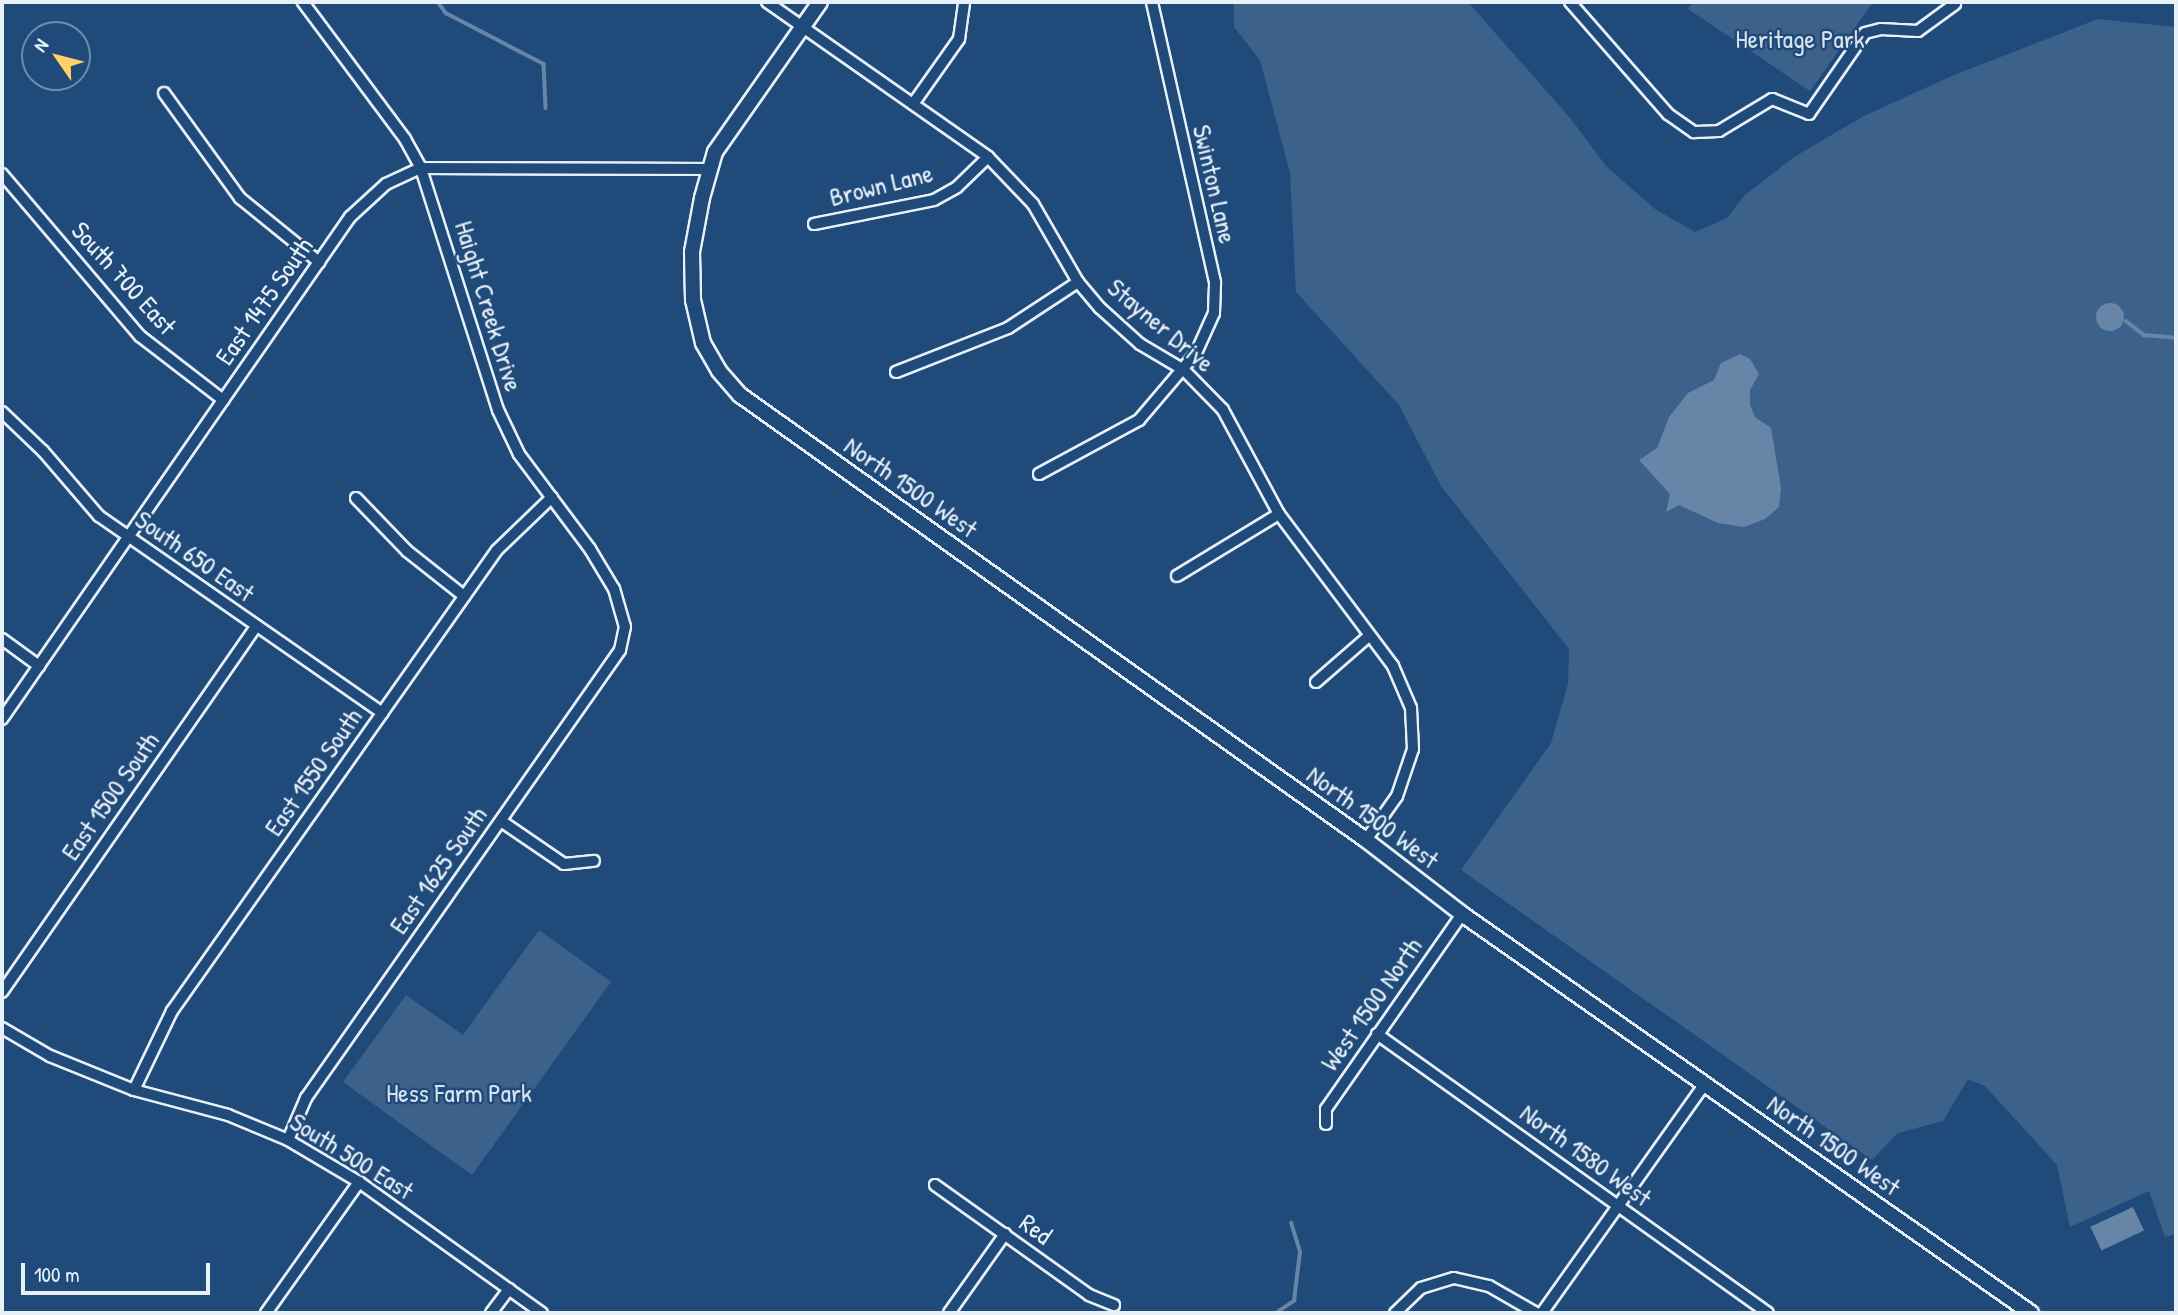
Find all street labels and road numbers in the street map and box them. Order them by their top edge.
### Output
street label: Swinton Lane [1186,122,1244,246]
street label: Brown Lane [826,157,936,213]
street label: South 700 East [65,215,183,341]
street label: Haight Creek Drive [448,217,530,395]
street label: East 1475 South [209,231,319,371]
street label: Stayner Drive [1102,272,1220,378]
street label: North 1500 West [838,430,984,544]
street label: South 650 East [129,504,261,608]
street label: East 1550 South [258,702,368,842]
street label: East 1500 South [54,726,166,866]
street label: North 1500 West [1301,759,1445,875]
street label: East 1625 South [383,800,493,940]
street label: West 1500 North [1314,931,1428,1077]
street label: North 1500 West [1761,1088,1907,1202]
street label: North 1580 West [1514,1097,1658,1213]
street label: South 500 East [285,1106,419,1206]
street label: Red [1014,1207,1058,1251]

